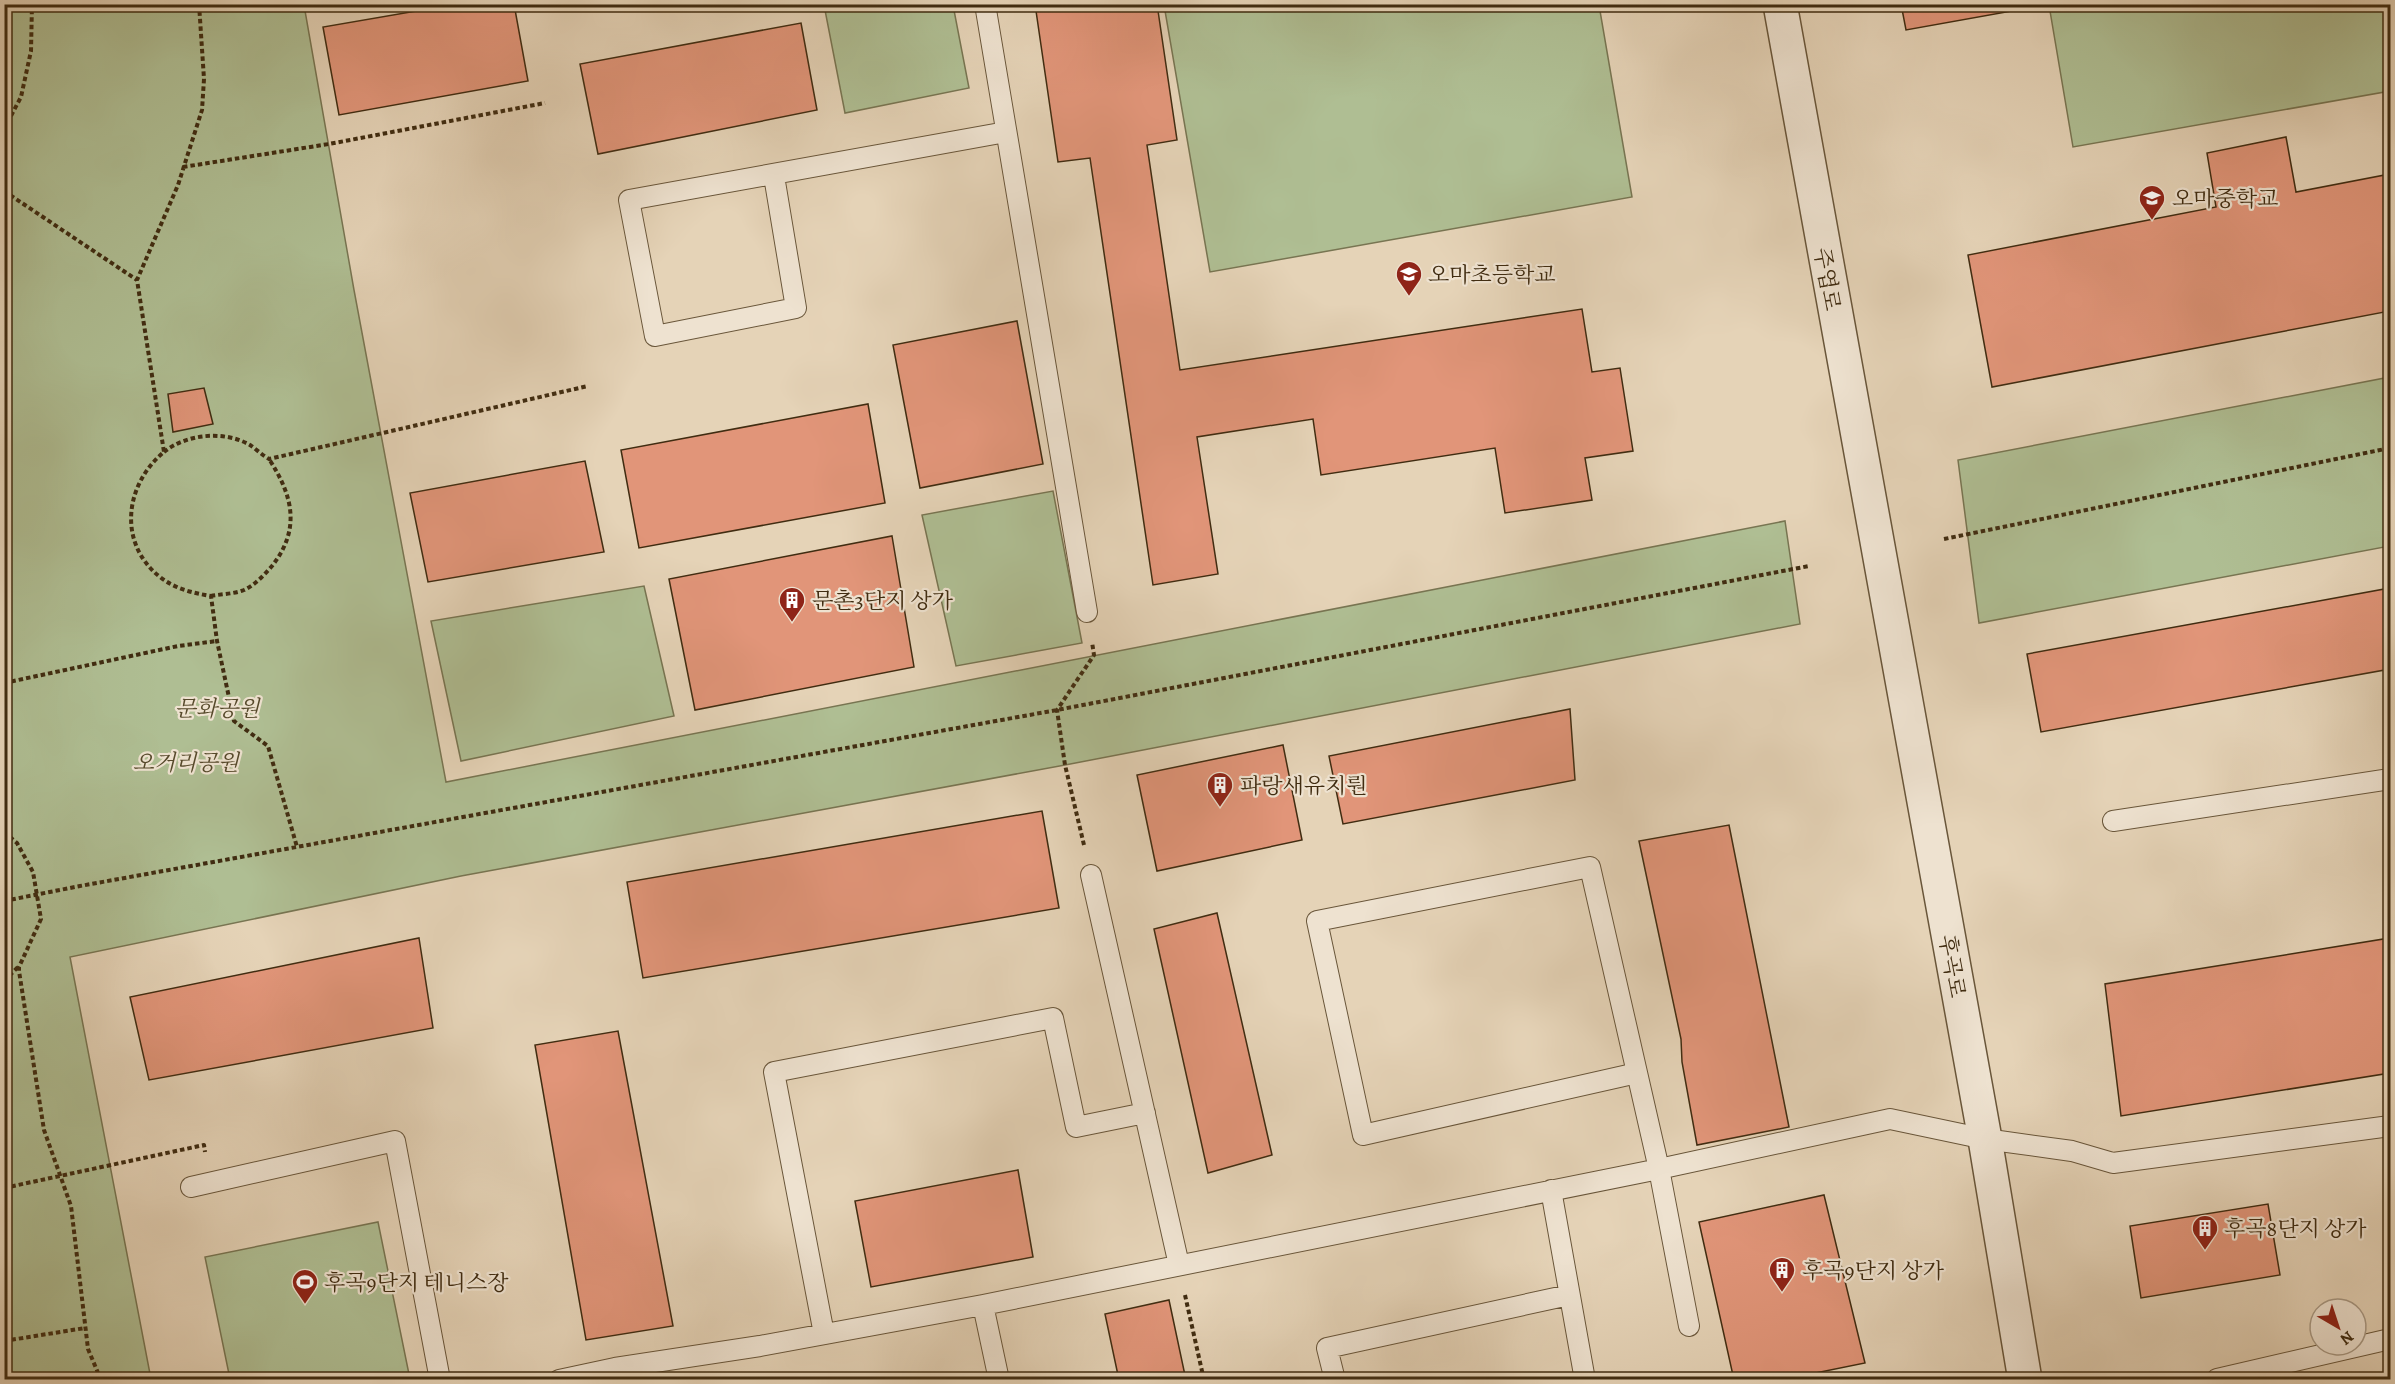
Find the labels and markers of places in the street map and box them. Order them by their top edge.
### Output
school or university icon: 오마중학교 [2137,183,2167,221]
place label: 오마중학교 [2172,184,2278,214]
school or university icon: 오마초등학교 [1394,259,1424,297]
place label: 오마초등학교 [1428,260,1556,290]
building icon: 문촌3단지 상가 [777,585,807,623]
place label: 문촌3단지 상가 [812,586,954,616]
building icon: 파랑새유치뤈 [1205,770,1235,808]
place label: 파랑새유치뤈 [1240,771,1368,801]
building icon: 후곡8단지 상가 [2190,1213,2220,1251]
place label: 후곡8단지 상가 [2224,1214,2367,1244]
building icon: 후곡9단지 상가 [1767,1255,1797,1293]
place label: 후곡9단지 상가 [1802,1256,1945,1286]
sports icon: 후곡9단지 테니스장 [290,1267,320,1305]
place label: 후곡9단지 테니스장 [324,1268,509,1298]

